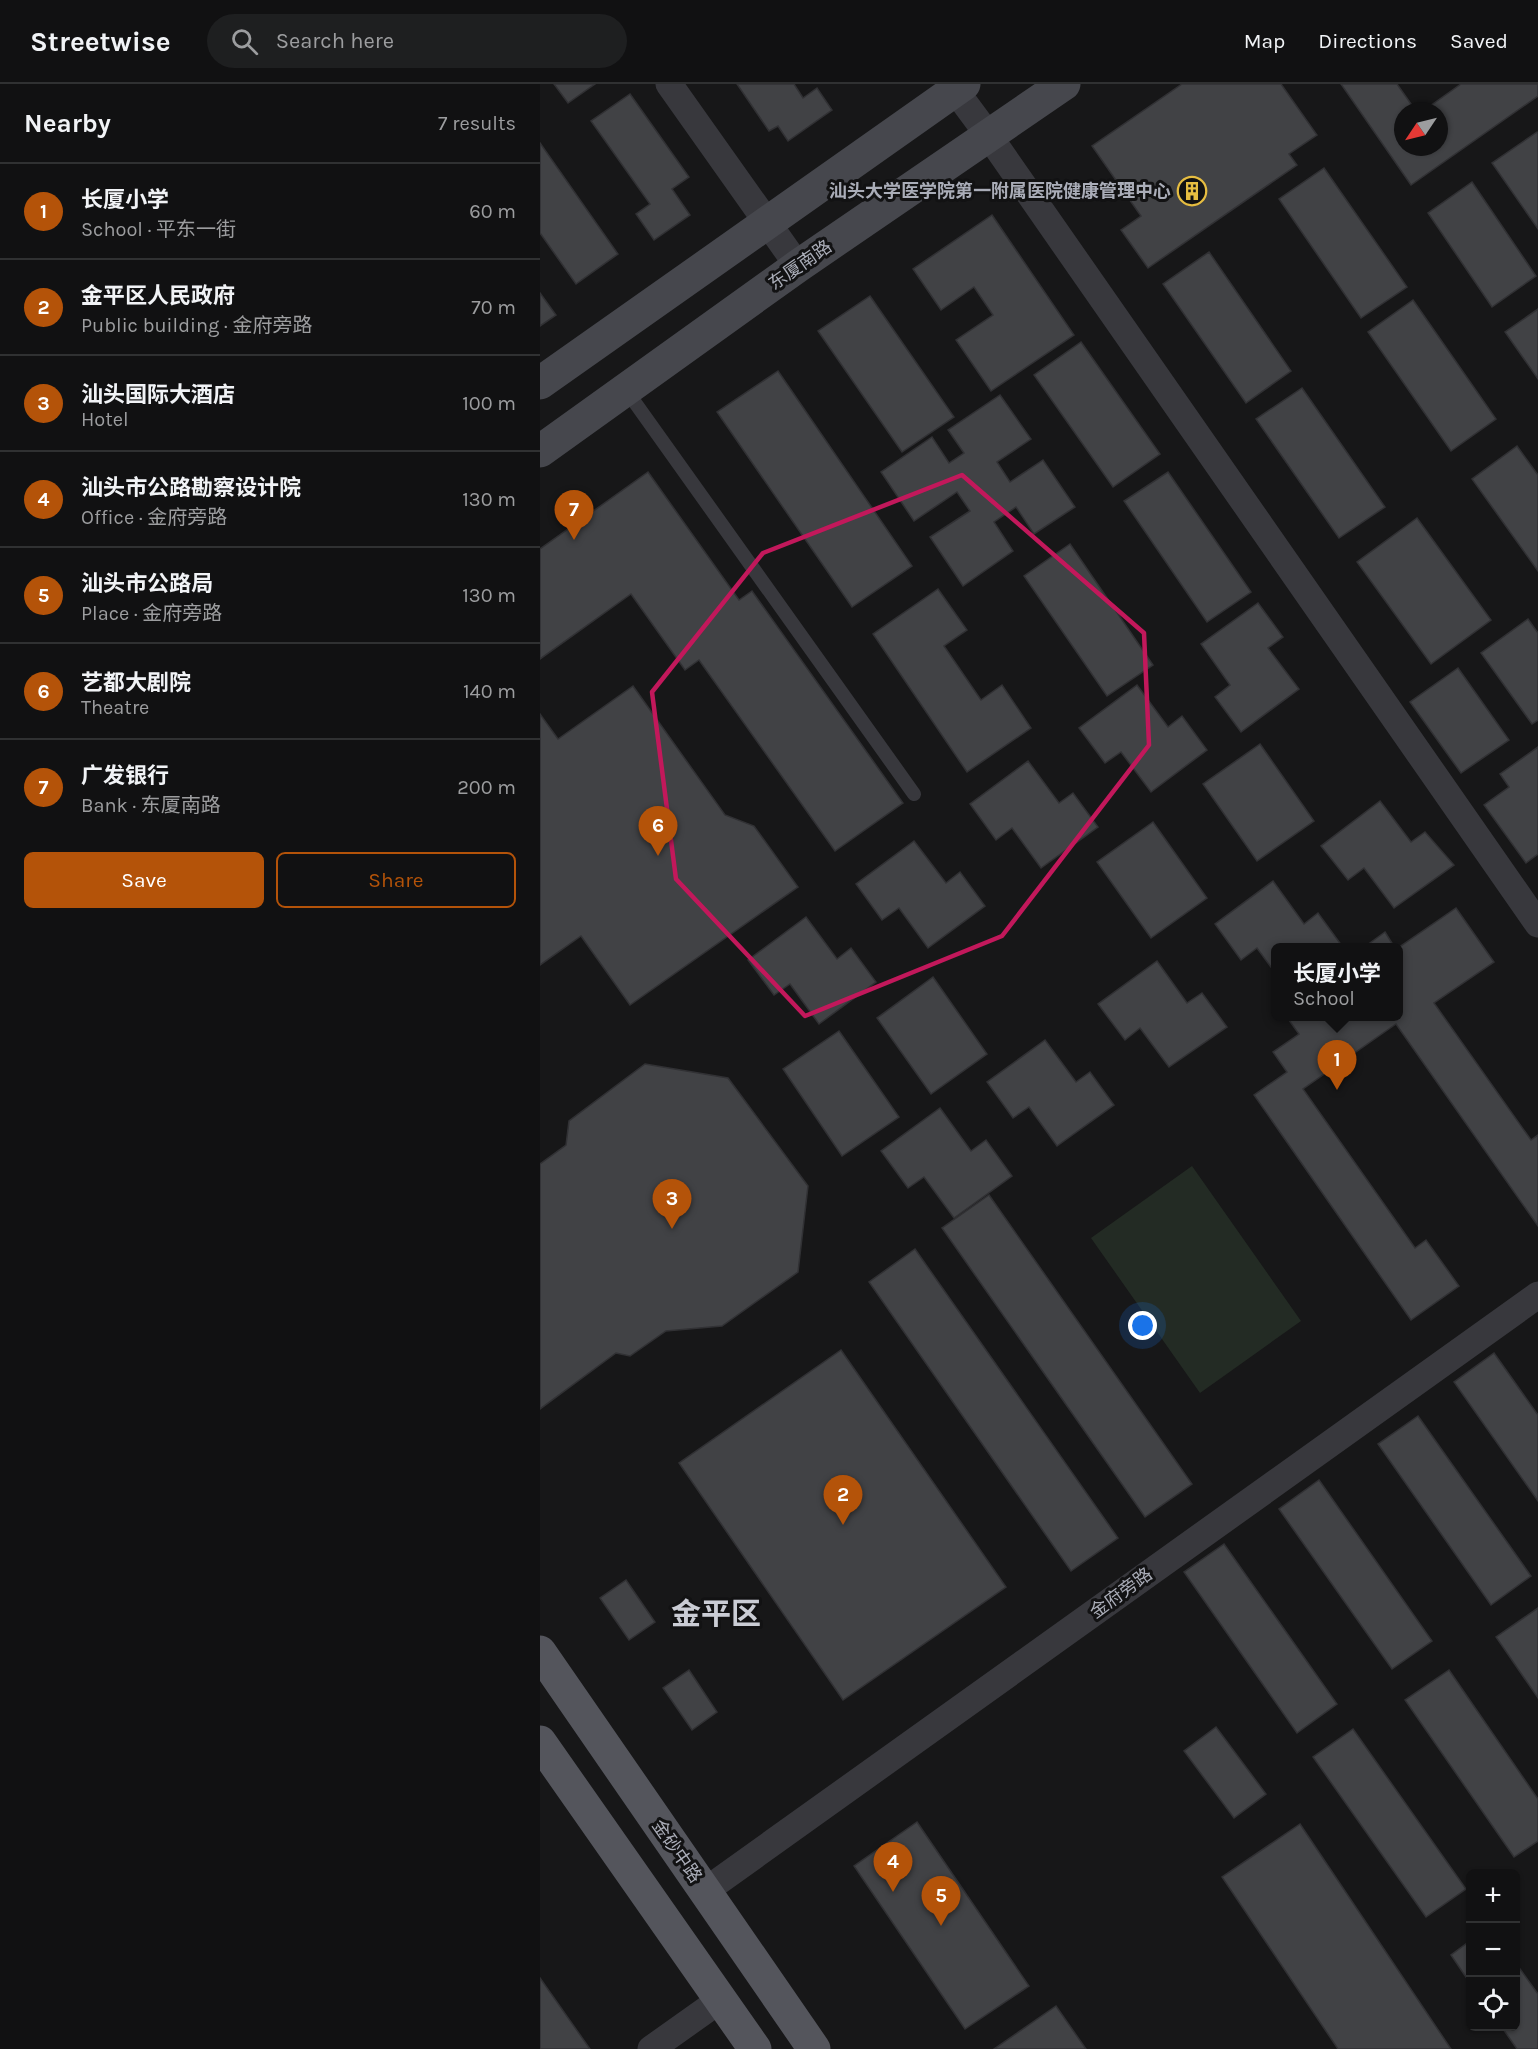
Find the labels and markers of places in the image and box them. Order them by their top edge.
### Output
building icon: 汕头大学医学院第一附属医院健康管理中心 [1176,175,1208,207]
place label: 汕头大学医学院第一附属医院健康管理中心 [829,180,1171,202]
pin: 7 [555,490,594,540]
pin: 6 [638,806,678,856]
pin: 1 [1318,1040,1356,1090]
pin: 3 [652,1180,692,1229]
pin: 2 [824,1476,862,1525]
pin: 4 [874,1842,912,1892]
pin: 5 [922,1876,960,1926]

